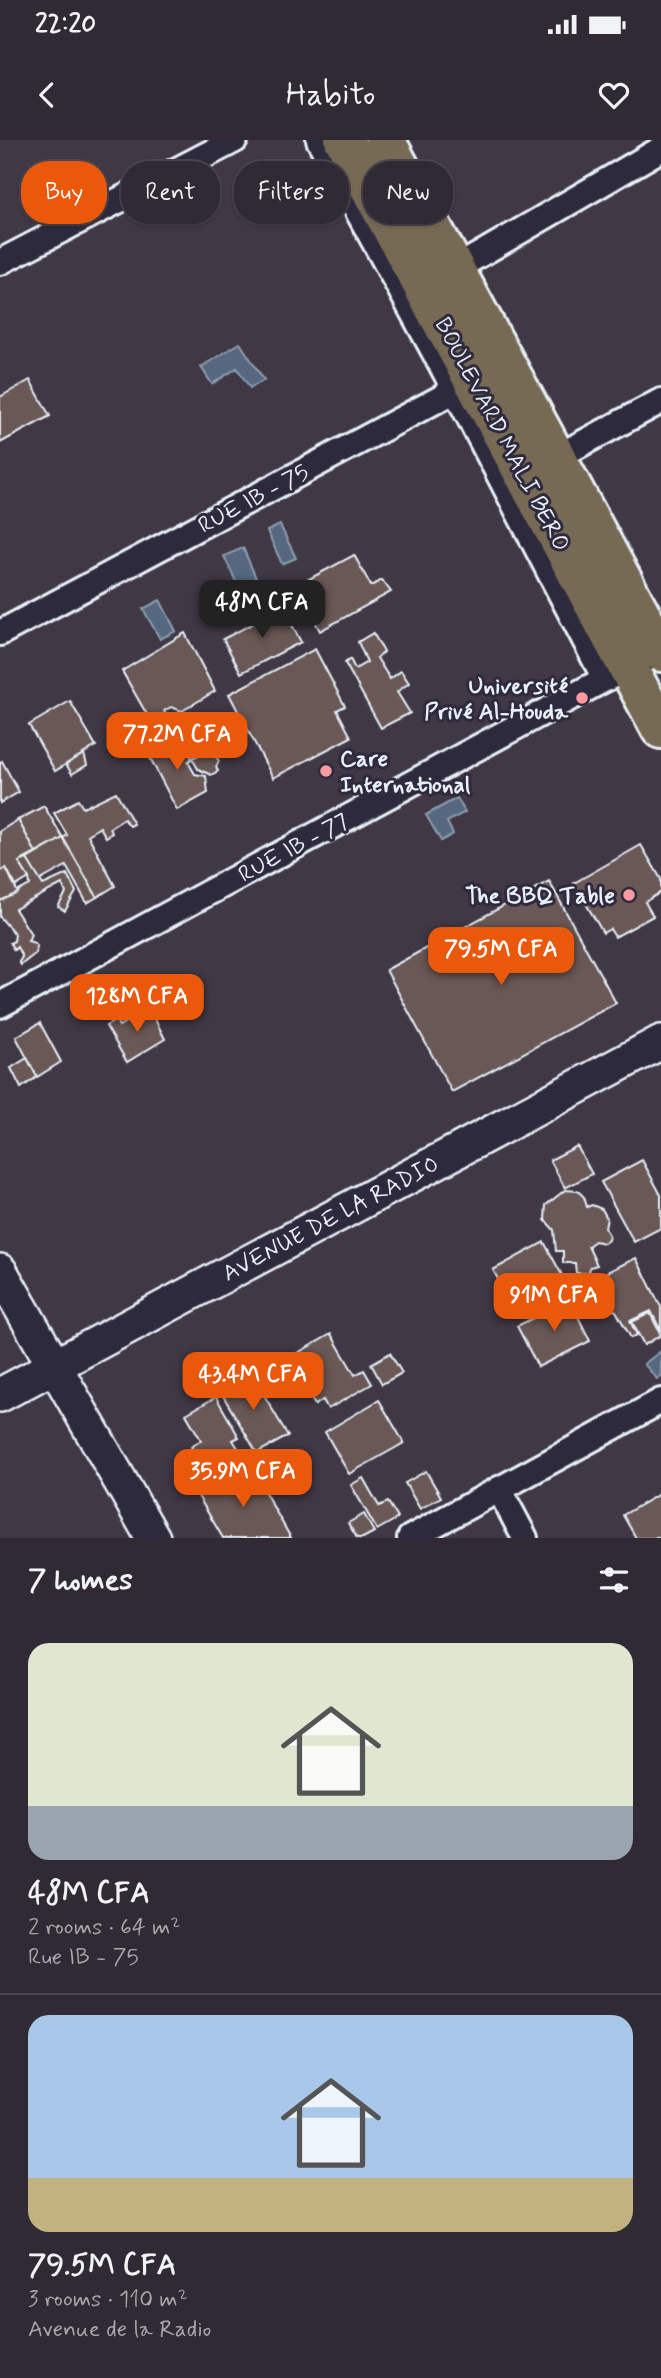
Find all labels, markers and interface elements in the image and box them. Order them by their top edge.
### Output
text: 22:20 [35,8,96,42]
text: Habito [286,74,375,116]
icon: back [28,76,66,114]
icon: heart [595,76,633,114]
chip: Buy [21,161,107,224]
chip: Rent [121,161,220,224]
chip: Filters [234,161,349,224]
chip: New [363,161,453,224]
street label: BOULEVARD MALI BERO [427,313,576,557]
street label: RUE IB - 75 [193,458,315,541]
pin: 48M CFA [197,580,327,640]
text: 48M CFA [215,588,309,618]
place label: Université Privé Al-Houda [424,672,569,728]
marker: Université Privé Al-Houda [574,690,590,706]
pin: 77.2M CFA [97,712,257,772]
text: 77.2M CFA [122,720,232,750]
place label: Care International [340,745,471,801]
marker: Care International [318,763,334,779]
street label: RUE IB - 77 [234,807,354,890]
place label: The BBQ Table [465,882,615,912]
marker: The BBQ Table [621,887,637,903]
pin: 79.5M CFA [421,928,581,987]
text: 79.5M CFA [444,935,558,965]
pin: 128M CFA [65,974,209,1034]
text: 128M CFA [86,982,188,1012]
street label: AVENUE DE LA RADIO [218,1150,444,1290]
pin: 91M CFA [489,1274,619,1333]
text: 91M CFA [510,1281,598,1311]
pin: 43.4M CFA [173,1352,333,1412]
text: 43.4M CFA [199,1360,307,1390]
pin: 35.9M CFA [163,1450,323,1509]
text: 35.9M CFA [190,1457,296,1487]
text: 7 homes [28,1561,133,1600]
icon: filters [595,1561,633,1599]
icon: home [268,1688,394,1814]
text: 48M CFA [28,1874,150,1913]
text: 2 rooms · 64 m² [28,1913,180,1943]
text: Rue IB - 75 [28,1943,139,1973]
icon: home [268,2060,394,2186]
text: 79.5M CFA [28,2246,176,2285]
text: 3 rooms · 110 m² [28,2285,188,2315]
text: Avenue de la Radio [28,2315,211,2345]

